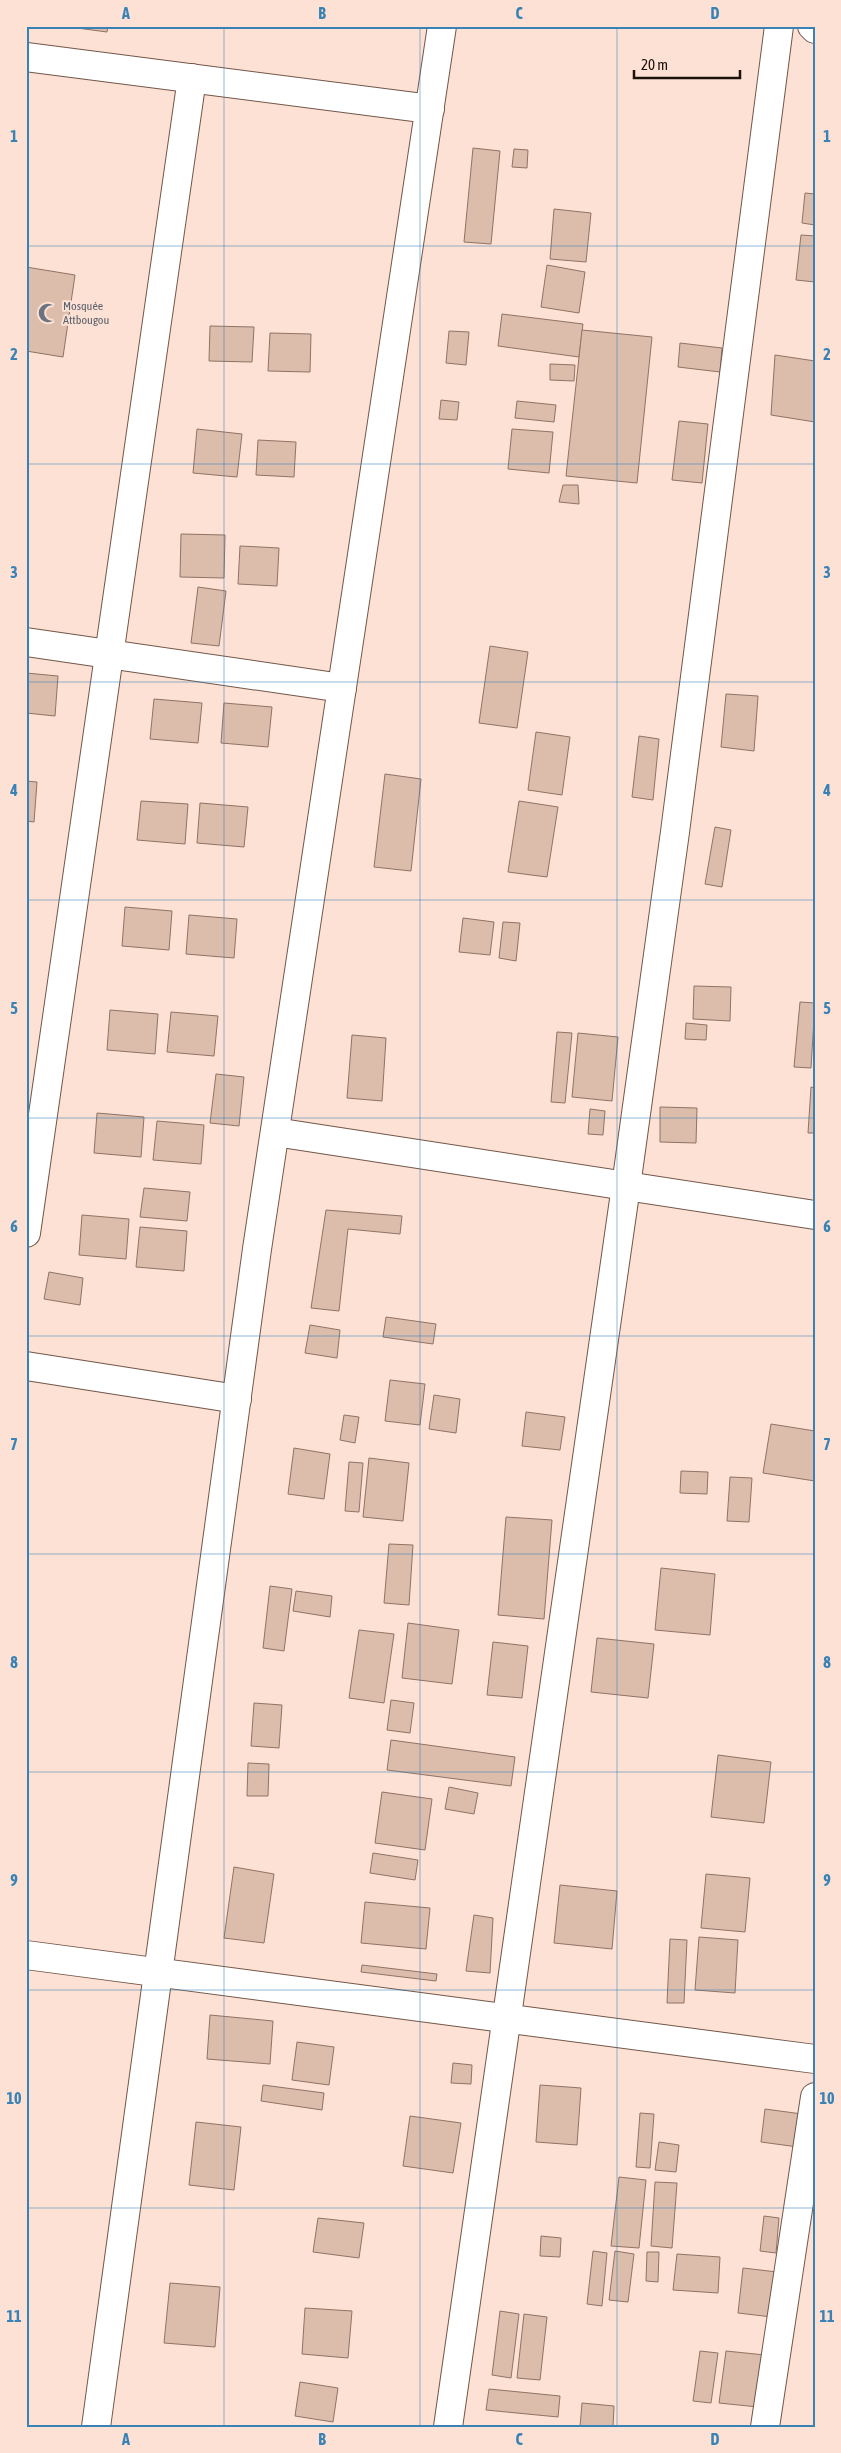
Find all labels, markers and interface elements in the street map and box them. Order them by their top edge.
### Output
text: A [121,4,130,22]
text: B [318,4,326,22]
text: C [515,4,523,22]
text: D [711,4,720,22]
scale bar [634,48,740,80]
text: 20 m [641,56,668,73]
text: 1 [10,127,18,145]
text: 1 [823,127,831,145]
place label: Mosquée Attbougou [63,299,109,327]
mosque icon: Mosquée Attbougou [37,302,59,324]
text: 2 [10,345,18,363]
text: 2 [823,345,831,363]
text: 3 [10,563,18,581]
text: 3 [823,563,831,581]
text: 4 [9,781,18,799]
text: 4 [822,781,831,799]
text: 5 [10,999,18,1017]
text: 5 [823,999,831,1017]
text: 6 [10,1217,18,1235]
text: 6 [823,1217,831,1235]
text: 7 [10,1435,18,1453]
text: 7 [823,1435,831,1453]
text: 8 [10,1653,18,1671]
text: 8 [823,1653,831,1671]
text: 9 [10,1871,18,1889]
text: 9 [823,1871,831,1889]
text: 10 [6,2089,22,2107]
text: 10 [819,2089,835,2107]
text: 11 [6,2307,22,2325]
text: 11 [819,2307,835,2325]
text: A [121,2430,130,2448]
text: B [318,2430,326,2448]
text: C [515,2430,523,2448]
text: D [711,2430,720,2448]

